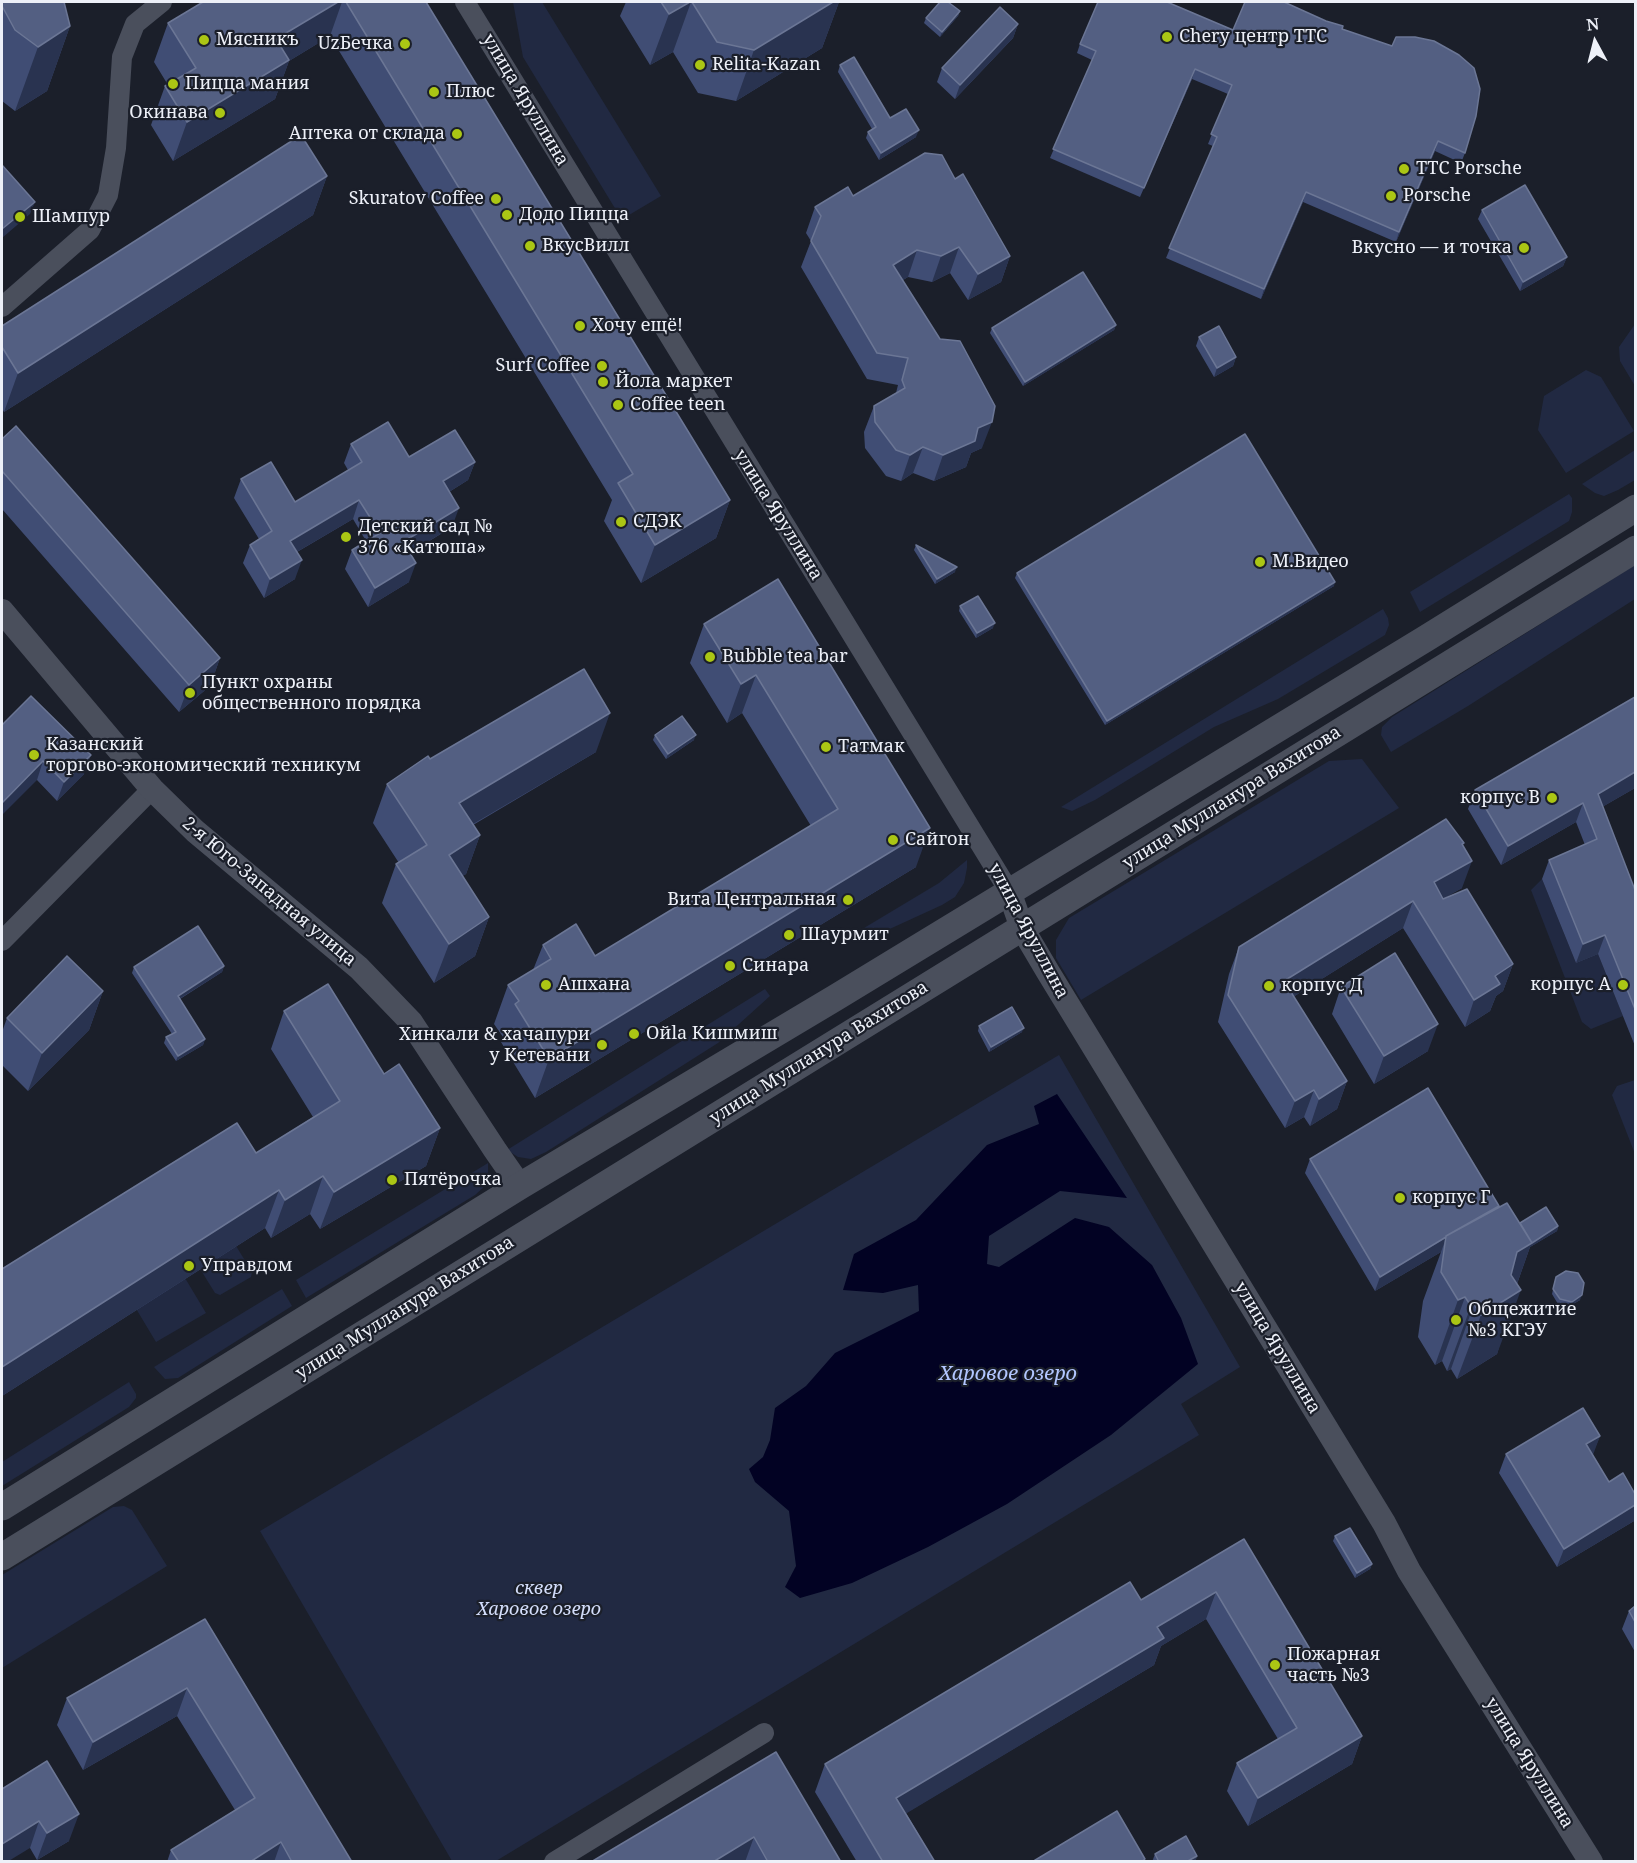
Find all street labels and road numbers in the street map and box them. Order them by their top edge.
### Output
street label: улица Яруллина [477,30,573,170]
street label: улица Яруллина [729,446,827,584]
street label: улица Мулланура Вахитова [1119,722,1345,874]
street label: 2-я Юго-Западная улица [178,813,360,971]
street label: улица Яруллина [983,860,1073,1002]
street label: улица Мулланура Вахитова [706,977,932,1129]
street label: улица Мулланура Вахитова [292,1232,518,1384]
street label: улица Яруллина [1229,1278,1325,1418]
street label: улица Яруллина [1480,1694,1578,1832]

